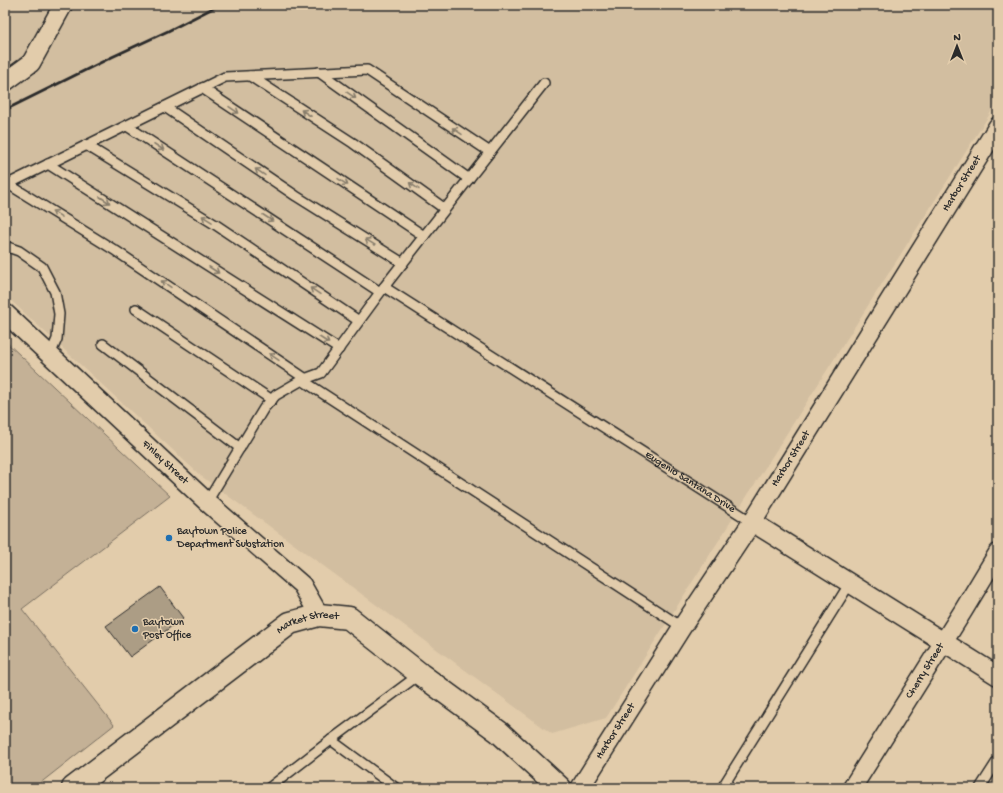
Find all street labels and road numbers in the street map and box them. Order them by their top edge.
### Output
street label: Harbor Street [940,152,985,214]
street label: Harbor Street [769,427,814,489]
street label: Finley Street [139,437,192,488]
street label: Eugenio Santana Drive [642,449,738,516]
street label: Market Street [274,609,341,637]
street label: Cherry Street [904,640,948,701]
street label: Harbor Street [594,700,639,762]

